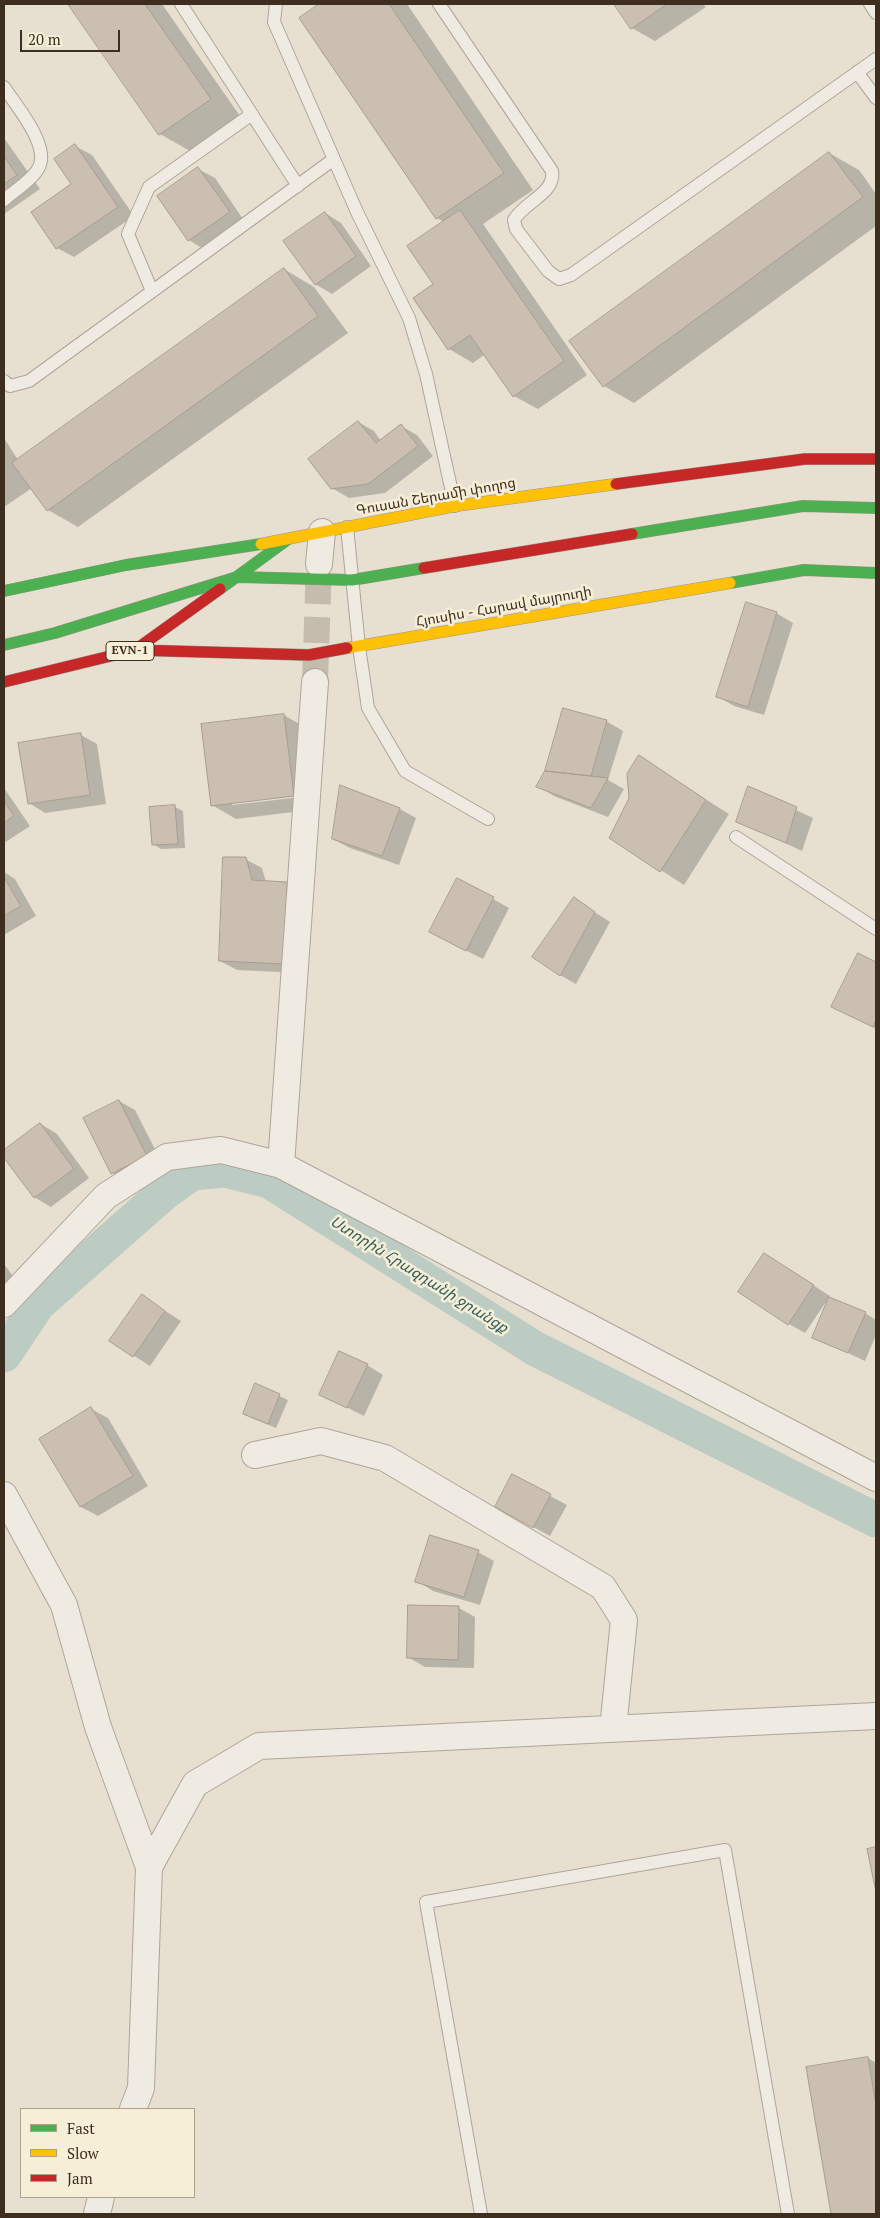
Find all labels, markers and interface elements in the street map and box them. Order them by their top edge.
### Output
scale bar [22,20,122,52]
text: 20 m [28,29,61,49]
street label: Գուսան Շերամի փողոց [355,475,517,519]
street label: Հյուսիս - Հարավ մայրուղի [415,583,593,631]
road number: EVN-1 [106,641,154,660]
water label: Ստորին Հրազդանի ջրանցք [327,1213,511,1337]
legend [20,2108,195,2198]
text: Fast [67,2118,95,2138]
text: Slow [67,2143,99,2163]
text: Jam [67,2168,93,2188]

